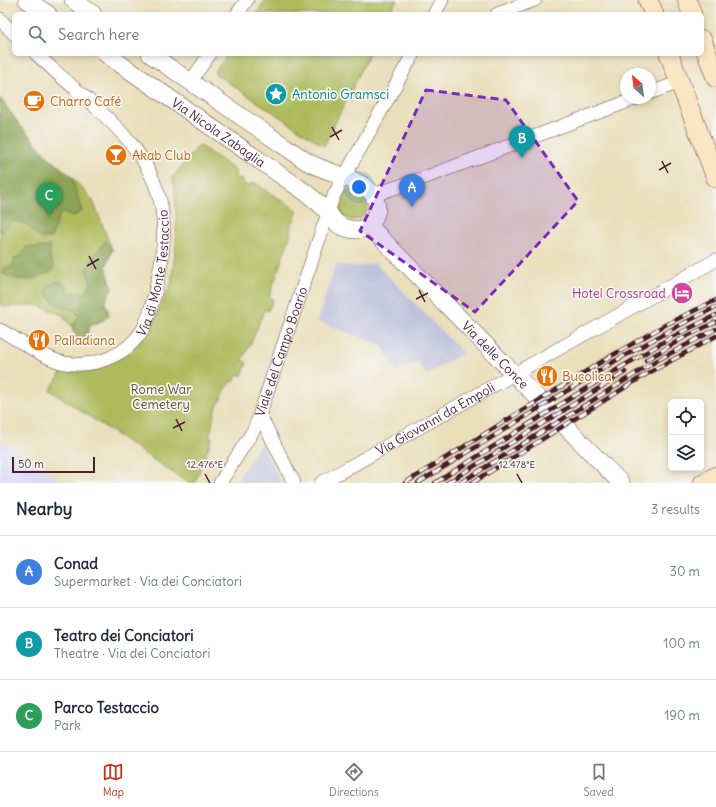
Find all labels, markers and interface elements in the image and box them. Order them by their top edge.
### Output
search box [12,12,704,56]
icon: search [26,23,48,45]
text: Search here [58,25,139,44]
north arrow [620,68,656,104]
place icon: Antonio Gramsci [263,81,289,107]
place label: Antonio Gramsci [292,86,389,103]
cafe icon: Charro Café [21,88,47,114]
place label: Charro Café [50,93,121,110]
street label: Via Nicola Zabaglia [168,94,269,171]
pin: B [509,125,535,158]
bar icon: Akab Club [103,142,129,168]
place label: Akab Club [132,147,191,164]
pin: A [399,174,425,207]
your location [349,177,369,197]
pin: C [36,182,62,215]
street label: Via di Monte Testaccio [133,209,173,340]
hotel icon: Hotel Crossroad [669,280,695,306]
street label: Viale del Campo Boario [252,284,311,419]
place label: Hotel Crossroad [572,285,666,302]
street label: Via delle Conce [458,317,532,393]
restaurant icon: Palladiana [26,327,52,353]
place label: Palladiana [54,332,115,349]
restaurant icon: Bucolica [534,363,560,389]
place label: Bucolica [562,368,612,385]
street label: Via Giovanni da Empoli [373,379,498,459]
park label: Rome War Cemetery [130,381,192,413]
map controls [668,399,704,471]
button: locate [668,399,704,435]
button: layers [668,435,704,471]
scale bar [12,455,95,474]
text: 50 m [18,457,44,471]
text: 12.476°E [187,458,223,471]
text: 12.478°E [499,458,536,471]
text: Nearby [16,498,72,520]
text: 3 results [651,501,700,518]
text: Conad [54,554,98,573]
text: A [25,563,33,580]
text: 30 m [670,563,700,580]
text: Supermarket · Via dei Conciatori [54,573,242,590]
text: Teatro dei Conciatori [54,626,194,645]
text: B [25,635,33,652]
text: 100 m [663,635,700,652]
text: Theatre · Via dei Conciatori [54,645,210,662]
text: Parco Testaccio [54,698,159,717]
text: C [25,707,33,724]
text: 190 m [664,707,700,724]
text: Park [54,717,81,734]
tab: Map [102,761,124,799]
tab: Directions [329,761,379,799]
tab: Saved [583,761,614,799]

